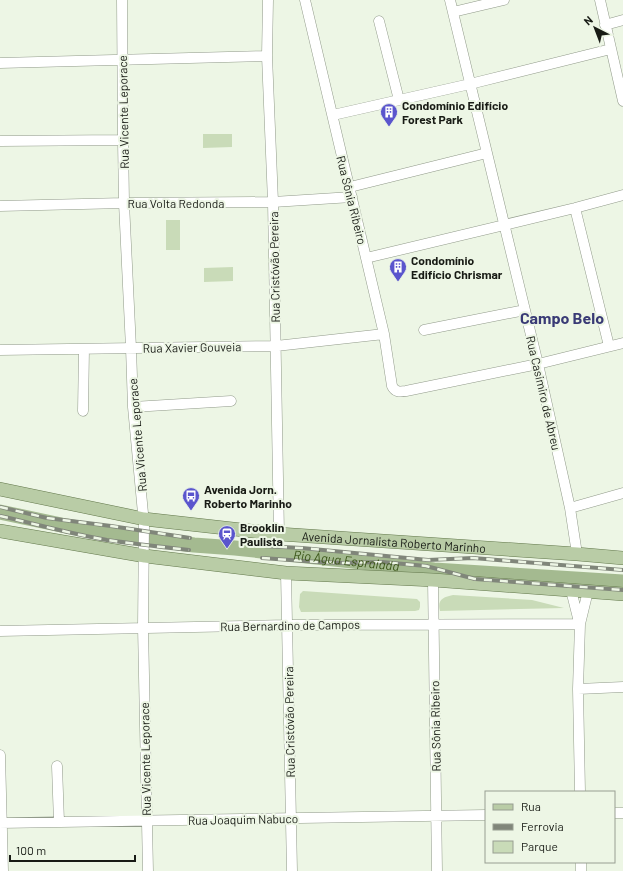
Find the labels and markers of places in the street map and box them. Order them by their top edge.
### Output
place label: Condomínio Edifício Forest Park [402,98,508,126]
building icon: Condomínio Edifício Forest Park [379,102,399,127]
place label: Condomínio Edifício Chrismar [411,253,503,281]
building icon: Condomínio Edifício Chrismar [388,257,408,282]
place label: Avenida Jorn. Roberto Marinho [204,482,292,510]
bus stop icon: Avenida Jorn. Roberto Marinho [181,486,201,511]
place label: Brooklin Paulista [240,520,284,548]
station icon: Brooklin Paulista [217,524,237,549]

